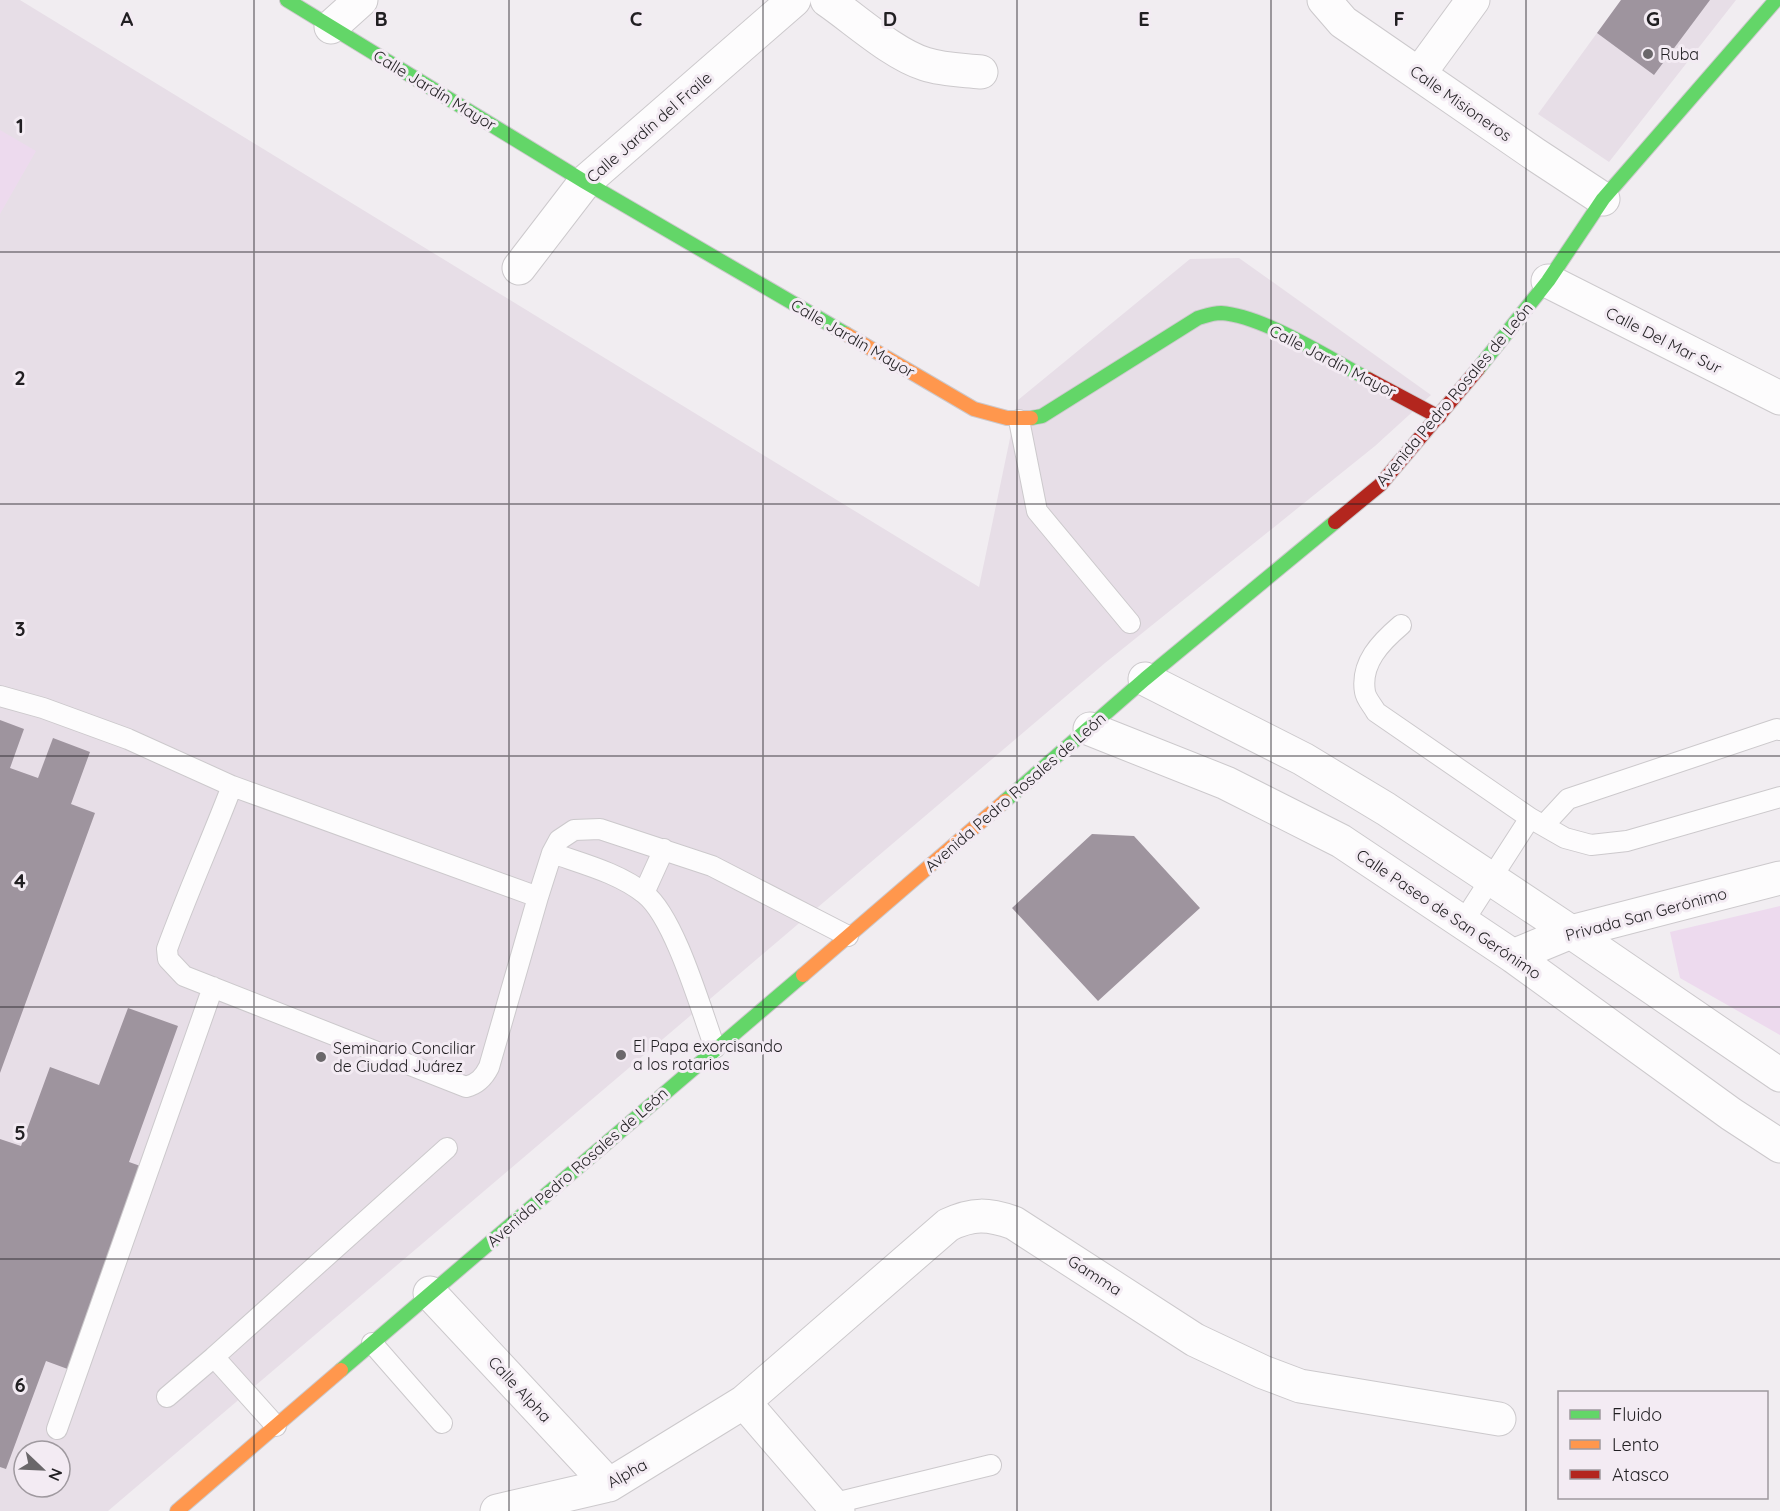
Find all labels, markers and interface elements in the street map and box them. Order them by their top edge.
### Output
text: A [121,6,134,31]
text: B [374,6,388,31]
text: C [630,6,643,31]
text: D [883,6,897,31]
text: E [1138,6,1150,31]
text: F [1393,6,1405,31]
text: G [1646,6,1660,31]
place label: Ruba [1660,44,1699,64]
street label: Calle Jardín Mayor [370,45,500,135]
marker: Ruba [1641,47,1655,61]
street label: Calle Misioneros [1406,61,1516,145]
street label: Calle Jardín del Fraile [582,67,716,187]
text: 1 [16,113,24,138]
street label: Calle Jardín Mayor [787,294,919,382]
street label: Avenida Pedro Rosales de León [1371,298,1537,490]
street label: Calle Del Mar Sur [1603,302,1725,378]
street label: Calle Jardín Mayor [1266,320,1400,402]
text: 2 [14,365,26,390]
text: 3 [15,616,25,641]
street label: Avenida Pedro Rosales de León [920,708,1110,876]
street label: Calle Paseo de San Gerónimo [1353,845,1545,983]
text: 4 [14,868,26,893]
street label: Privada San Gerónimo [1563,883,1729,945]
place label: El Papa exorcisando a los rotarios [633,1036,783,1074]
place label: Seminario Conciliar de Ciudad Juárez [333,1038,476,1076]
marker: El Papa exorcisando a los rotarios [614,1048,628,1062]
marker: Seminario Conciliar de Ciudad Juárez [314,1050,328,1064]
street label: Avenida Pedro Rosales de León [482,1083,672,1251]
text: 5 [14,1120,26,1145]
street label: Gamma [1064,1250,1126,1300]
street label: Calle Alpha [484,1352,556,1426]
text: 6 [14,1372,26,1397]
legend [1558,1391,1768,1499]
text: Fluido [1612,1403,1662,1426]
text: Lento [1612,1433,1659,1456]
north arrow [12,1439,72,1499]
street label: Alpha [604,1454,650,1492]
text: Atasco [1612,1463,1669,1486]
text: N [44,1466,67,1484]

